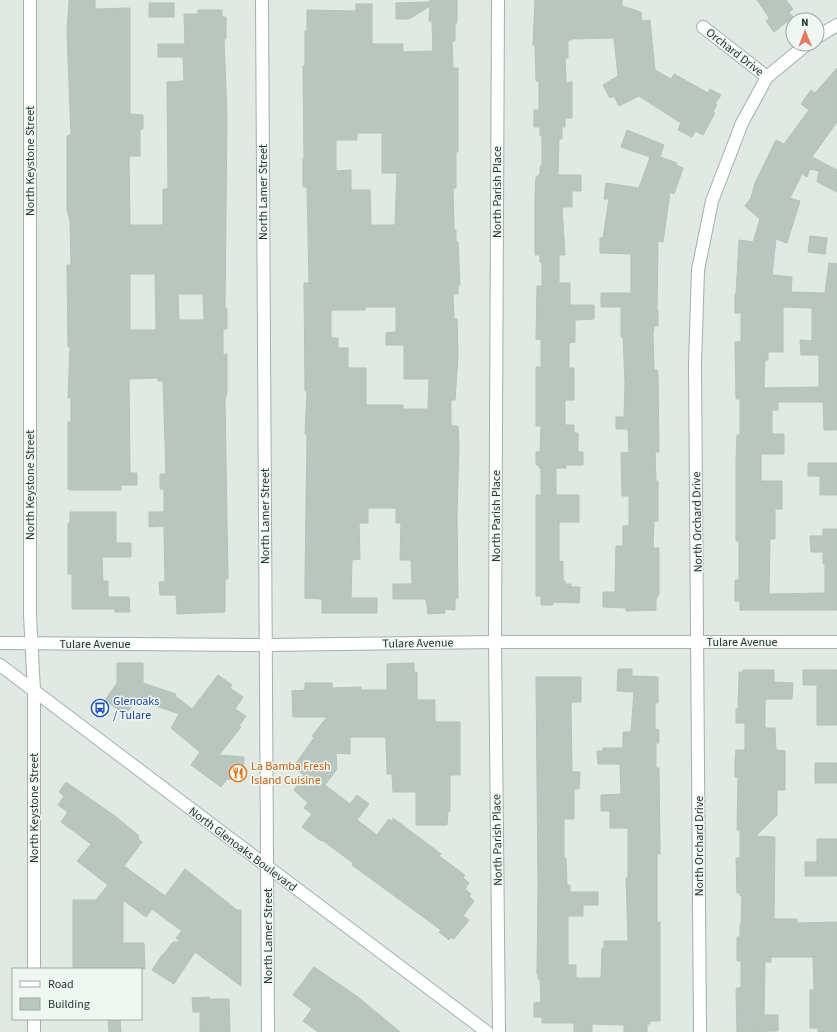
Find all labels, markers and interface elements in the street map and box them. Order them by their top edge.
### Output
north arrow [785,12,825,52]
text: N [801,15,809,30]
street label: Orchard Drive [702,24,767,80]
street label: North Keystone Street [22,106,39,216]
street label: North Lamer Street [255,144,272,240]
street label: North Parish Place [489,146,506,238]
street label: North Keystone Street [22,430,39,540]
street label: North Lamer Street [257,468,274,564]
street label: North Parish Place [488,470,505,562]
street label: North Orchard Drive [688,472,707,572]
street label: Tulare Avenue [382,634,454,653]
street label: Tulare Avenue [707,634,777,651]
street label: Tulare Avenue [60,636,130,653]
place label: Glenoaks / Tulare [113,693,159,724]
bus stop icon: Glenoaks / Tulare [90,698,110,718]
street label: North Keystone Street [26,753,43,863]
place label: La Bamba Fresh Island Cuisine [251,758,331,789]
restaurant icon: La Bamba Fresh Island Cuisine [228,763,248,783]
street label: North Parish Place [488,794,507,886]
street label: North Orchard Drive [691,796,708,896]
street label: North Glenoaks Boulevard [185,803,300,896]
street label: North Lamer Street [260,888,277,984]
legend [12,968,142,1020]
text: Road [48,976,74,993]
text: Building [48,996,90,1013]

